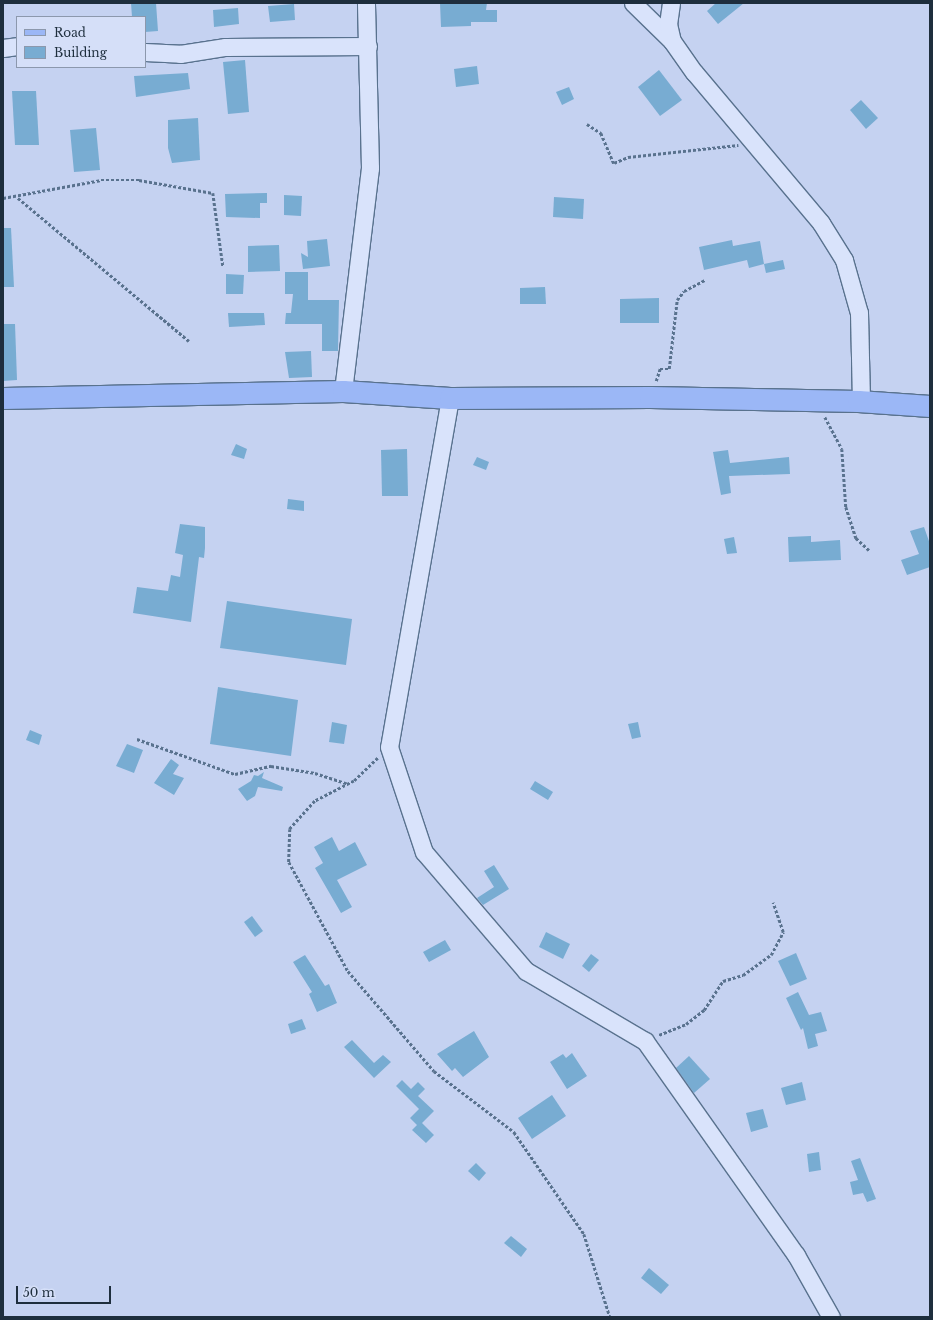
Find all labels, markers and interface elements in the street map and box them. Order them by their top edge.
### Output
legend [16,16,146,68]
text: Road [54,25,86,40]
text: Building [54,45,107,60]
scale bar [18,1278,113,1304]
text: 50 m [23,1285,55,1300]

